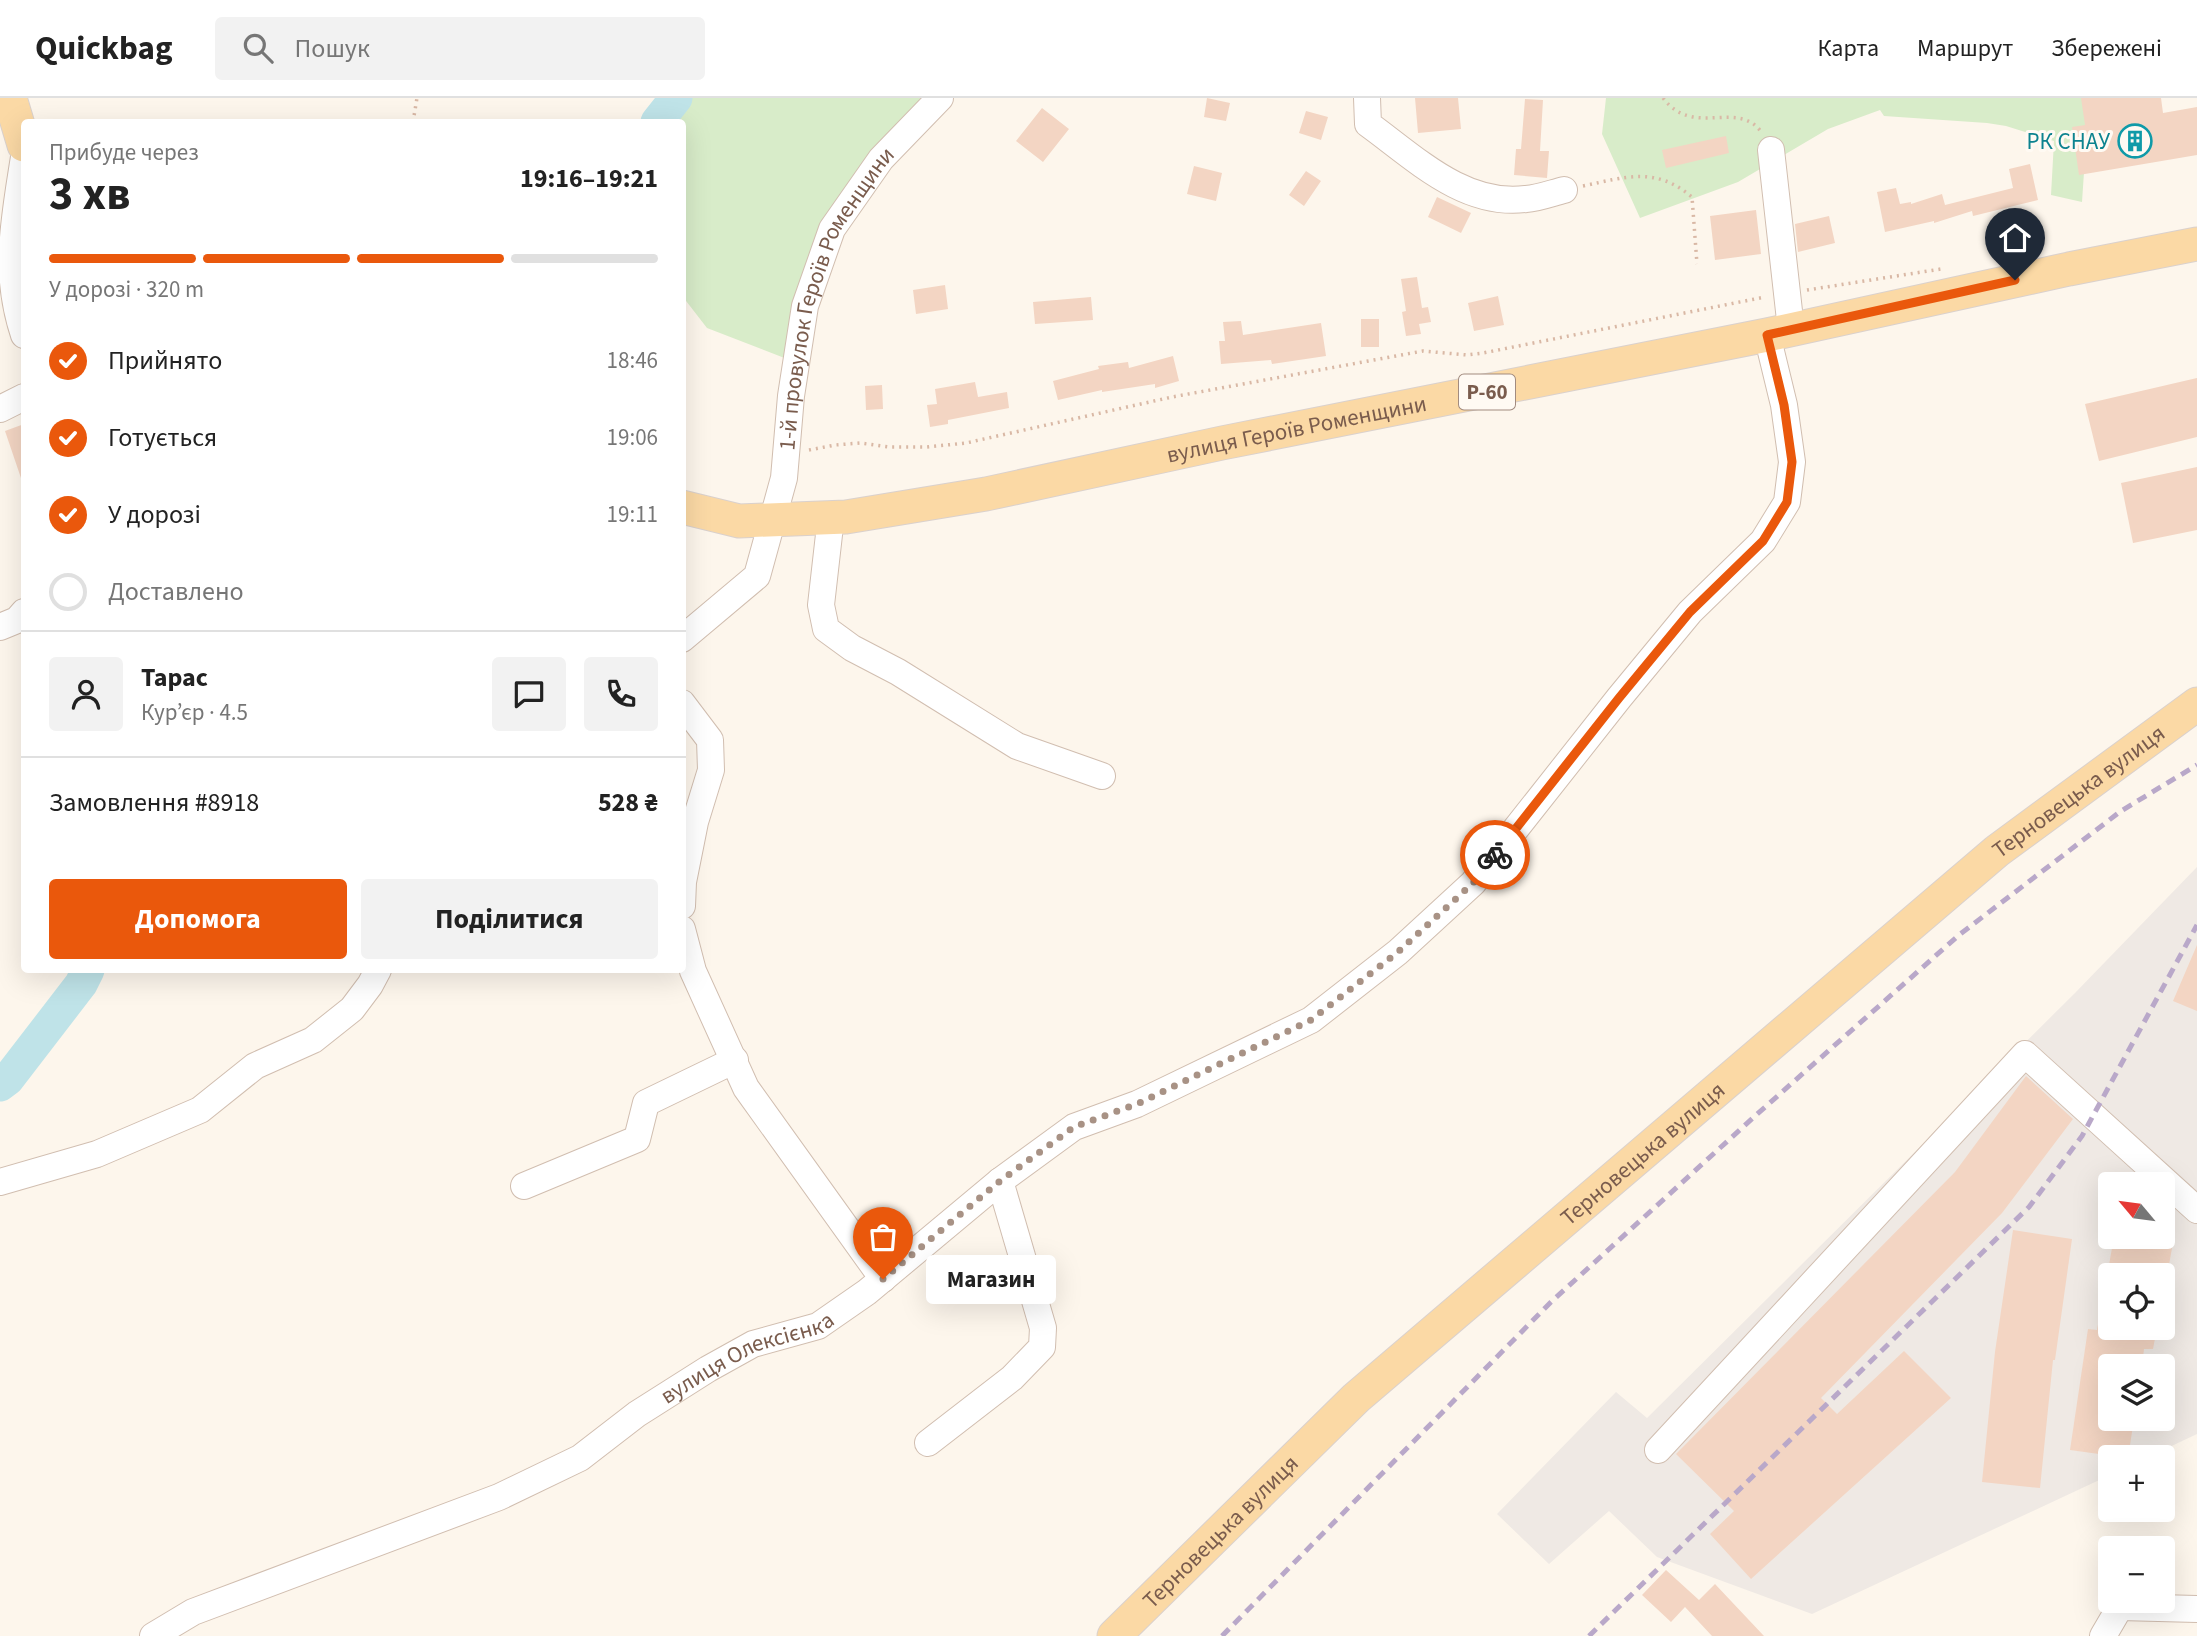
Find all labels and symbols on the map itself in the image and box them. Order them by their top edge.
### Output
building icon: РК СНАУ [2116,122,2154,160]
place label: РК СНАУ [2027,125,2110,158]
street label: 1-й провулок Героїв Роменщини [770,139,902,452]
pin [1985,208,2045,280]
road number: Р-60 [1459,374,1515,410]
street label: вулиця Героїв Роменщини [1163,386,1430,471]
street label: Терновецька вулиця [1985,717,2172,866]
courier [1460,820,1530,890]
street label: Терновецька вулиця [1553,1074,1732,1233]
north arrow [2098,1172,2175,1250]
pin [853,1207,913,1279]
callout: Магазин [925,1254,1054,1304]
street label: вулиця Олексієнка [654,1303,841,1412]
street label: Терновецька вулиця [1135,1447,1306,1616]

